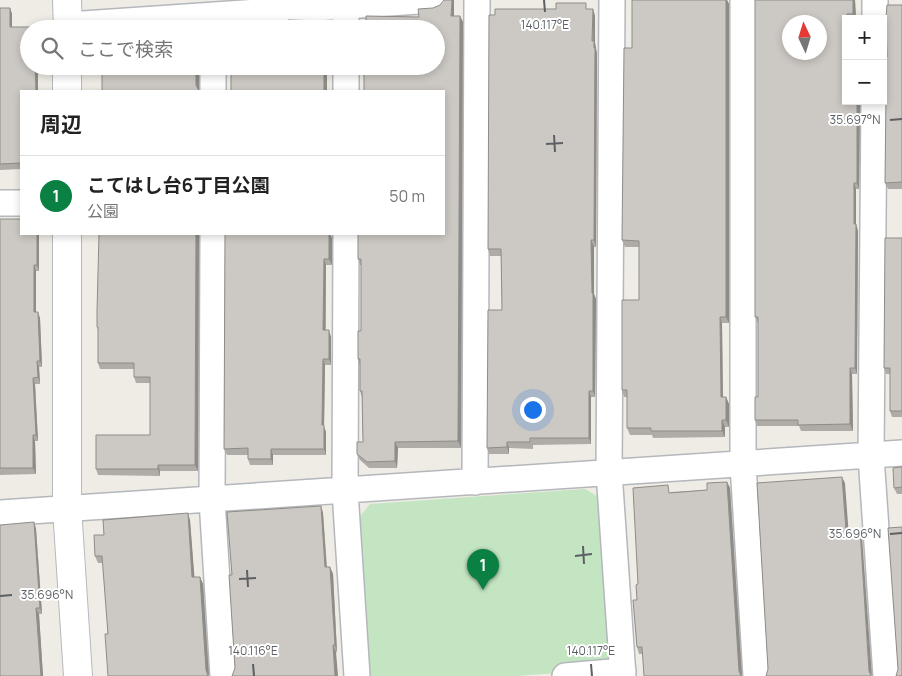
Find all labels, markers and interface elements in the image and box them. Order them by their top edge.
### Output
north arrow [782,15,827,60]
map controls [842,15,887,105]
button: + [842,15,887,60]
text: 140.117°E [521,16,569,33]
search box [20,20,445,75]
icon: search [38,34,66,62]
text: ここで検索 [78,36,173,62]
button: − [842,60,887,105]
text: 周辺 [40,110,82,138]
text: 35.697°N [830,111,880,128]
text: こてはし台6丁目公園 [87,172,269,198]
text: 1 [52,185,60,207]
text: 50 m [389,185,425,207]
text: 公園 [87,200,119,222]
your location [520,397,546,423]
text: 35.696°N [829,525,881,542]
pin: 1 [467,549,499,590]
text: 35.696°N [21,586,73,603]
text: 140.116°E [228,642,278,659]
text: 140.117°E [567,642,615,659]

